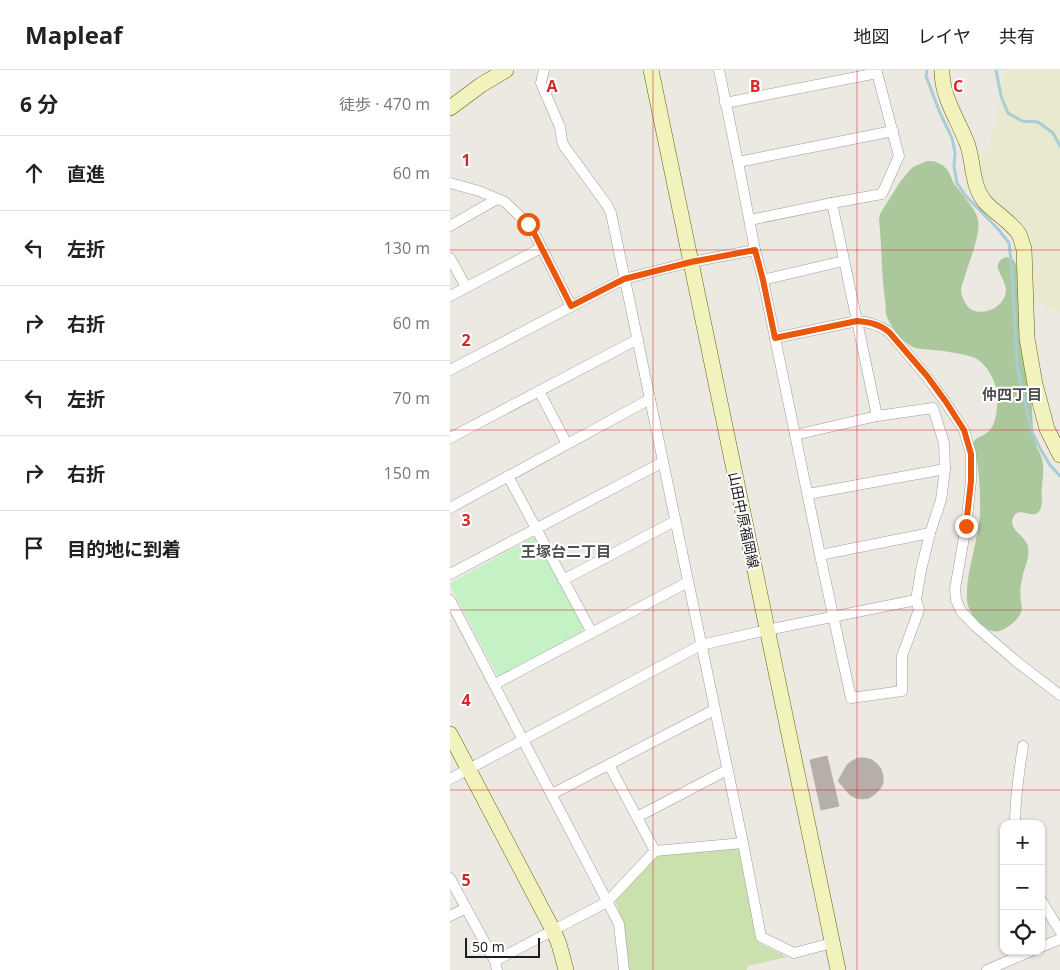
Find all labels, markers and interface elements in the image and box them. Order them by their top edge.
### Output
text: Mapleaf [25,18,123,51]
text: 地図 [854,24,890,48]
text: レイヤ [918,24,971,48]
text: 共有 [999,24,1035,48]
text: A [546,75,558,97]
text: B [750,75,760,97]
text: C [953,75,963,97]
text: 6 分 [20,90,58,118]
text: 徒歩 · 470 m [339,93,430,115]
text: 1 [461,149,471,171]
icon: ahead [20,159,48,187]
text: 直進 [67,161,105,187]
text: 60 m [393,162,430,184]
route start [517,213,540,236]
icon: left [20,234,48,262]
text: 左折 [67,236,105,262]
text: 130 m [384,237,430,259]
icon: right [20,309,48,337]
text: 右折 [67,311,105,337]
text: 60 m [393,312,430,334]
text: 2 [461,329,471,351]
icon: left [20,384,48,412]
district label: 仲四丁目 [982,384,1042,404]
text: 左折 [67,386,105,412]
text: 70 m [393,387,430,409]
icon: right [20,459,48,487]
text: 右折 [67,461,105,487]
text: 150 m [384,462,430,484]
street label: 山田中原福岡線 [725,470,763,570]
text: 3 [461,509,471,531]
route end [955,515,978,538]
icon: arrive [20,534,48,562]
text: 目的地に到着 [67,536,181,562]
district label: 王塚台二丁目 [521,541,611,561]
text: 4 [461,689,471,711]
map controls [1000,820,1045,955]
button: + [1000,820,1045,865]
button: − [1000,865,1045,910]
text: 5 [461,869,471,891]
button: locate [1000,910,1045,955]
scale bar [465,935,540,958]
text: 50 m [472,937,505,956]

